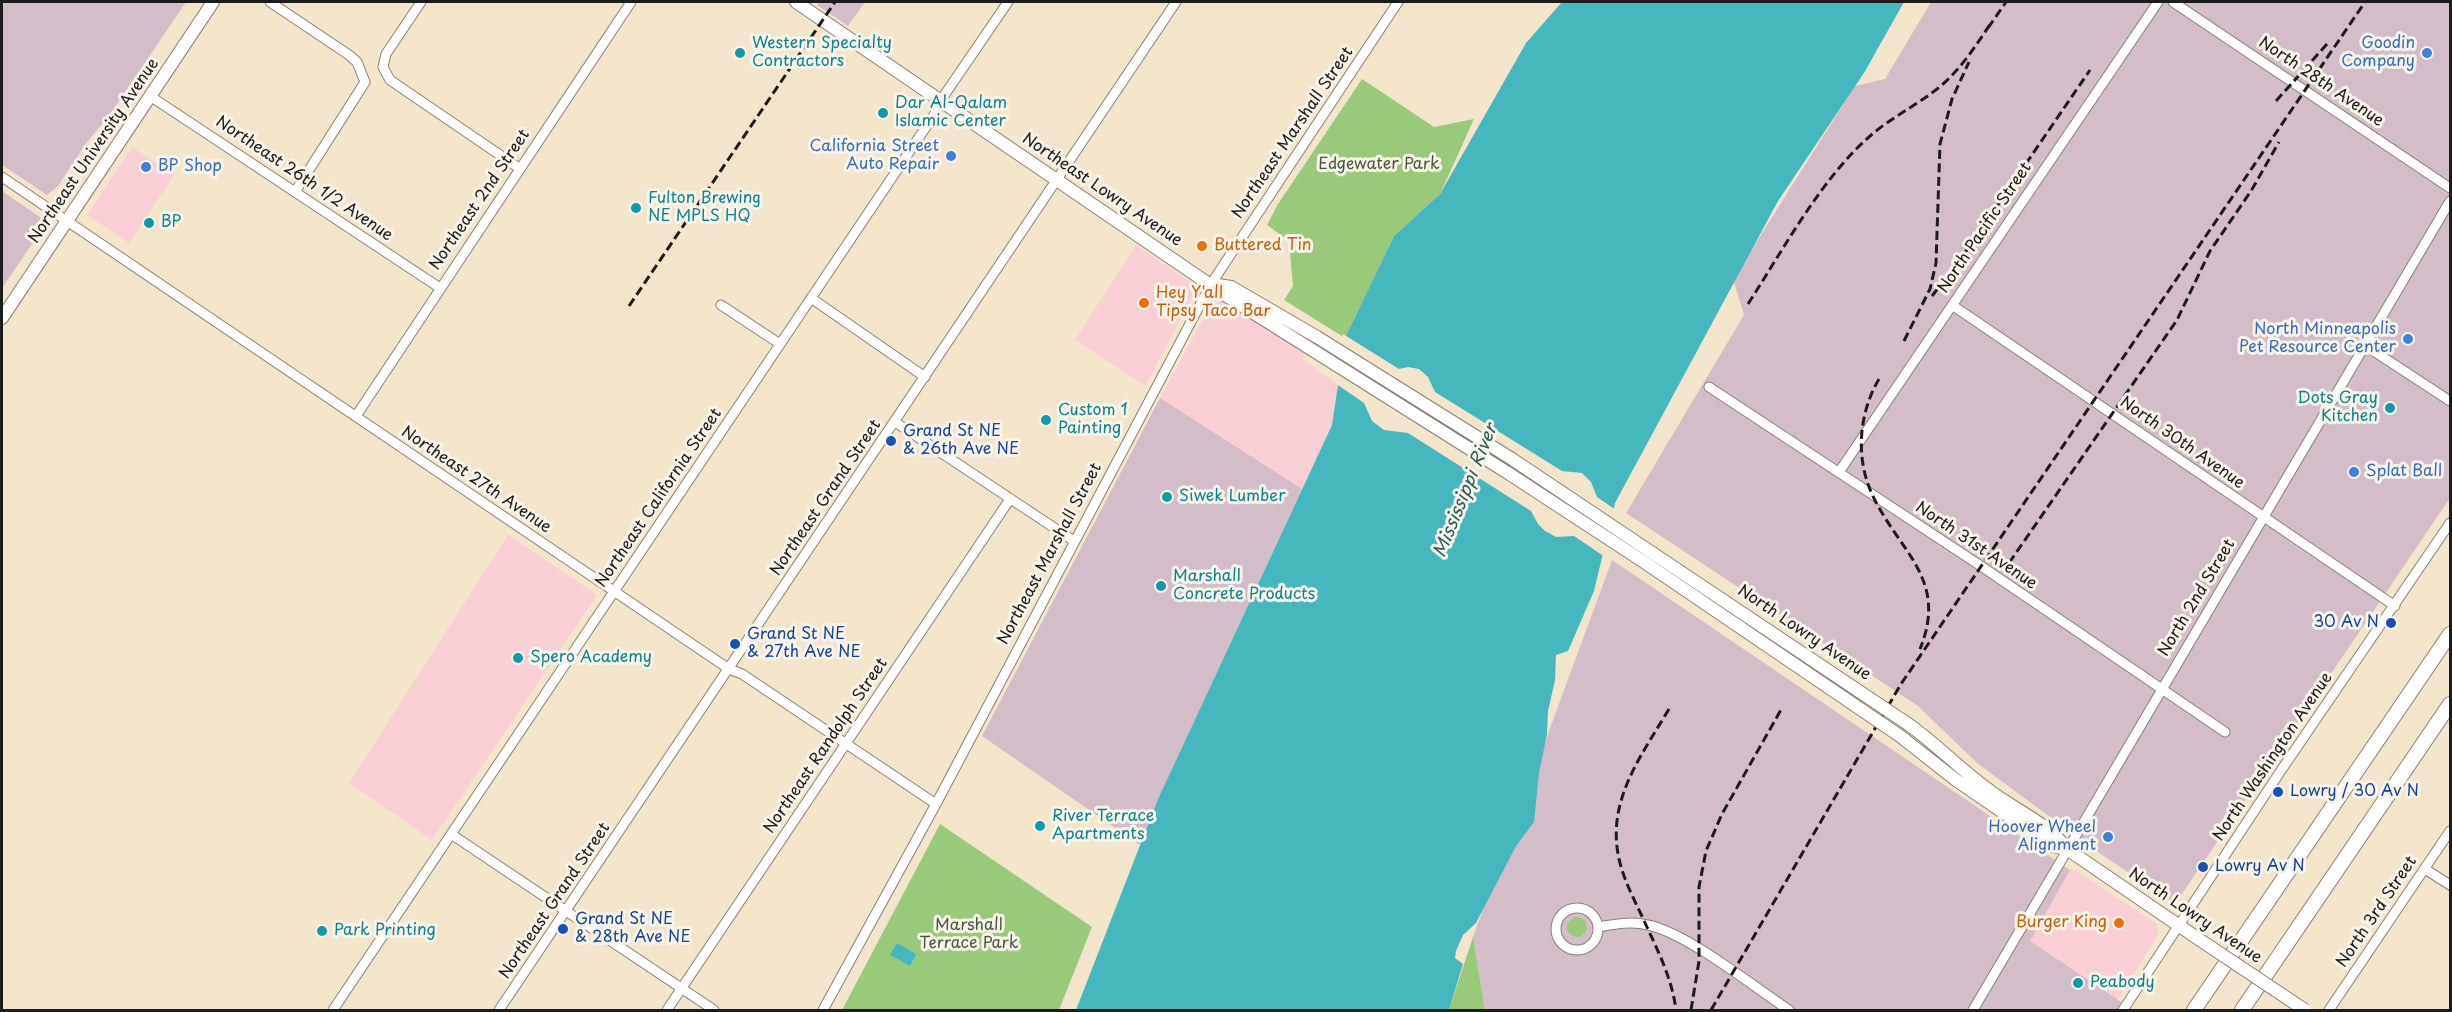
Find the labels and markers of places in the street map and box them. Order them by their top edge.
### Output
place label: Western Specialty Contractors [752,34,892,72]
place label: Goodin Company [2341,34,2415,72]
marker: Western Specialty Contractors [733,46,747,60]
marker: Goodin Company [2420,46,2434,60]
place label: Dar Al-Qalam Islamic Center [895,94,1007,132]
marker: Dar Al-Qalam Islamic Center [876,106,890,120]
place label: California Street Auto Repair [810,137,939,175]
marker: California Street Auto Repair [944,149,958,163]
place label: BP Shop [158,157,222,177]
marker: BP Shop [139,160,153,174]
place label: Fulton Brewing NE MPLS HQ [648,189,761,227]
marker: Fulton Brewing NE MPLS HQ [629,201,643,215]
place label: BP [161,213,181,233]
marker: BP [142,216,156,230]
place label: Buttered Tin [1214,236,1311,256]
marker: Buttered Tin [1195,239,1209,253]
place label: Hey Y'all Tipsy Taco Bar [1156,284,1271,322]
marker: Hey Y'all Tipsy Taco Bar [1137,296,1151,310]
place label: North Minneapolis Pet Resource Center [2239,320,2396,358]
marker: North Minneapolis Pet Resource Center [2401,332,2415,346]
place label: Dots Gray Kitchen [2297,389,2378,427]
place label: Custom 1 Painting [1058,401,1128,439]
marker: Dots Gray Kitchen [2383,401,2397,415]
marker: Custom 1 Painting [1039,413,1053,427]
place label: Grand St NE & 26th Ave NE [903,422,1019,460]
marker: Grand St NE & 26th Ave NE [884,434,898,448]
place label: Splat Ball [2366,462,2442,482]
marker: Splat Ball [2347,465,2361,479]
place label: Siwek Lumber [1179,487,1286,507]
marker: Siwek Lumber [1160,490,1174,504]
place label: Marshall Concrete Products [1173,567,1315,605]
marker: Marshall Concrete Products [1154,579,1168,593]
place label: 30 Av N [2314,613,2379,633]
marker: 30 Av N [2384,616,2398,630]
place label: Grand St NE & 27th Ave NE [747,625,861,663]
marker: Grand St NE & 27th Ave NE [728,637,742,651]
place label: Spero Academy [530,648,652,668]
marker: Spero Academy [511,651,525,665]
place label: Lowry / 30 Av N [2290,782,2419,802]
marker: Lowry / 30 Av N [2271,785,2285,799]
place label: River Terrace Apartments [1052,807,1154,845]
place label: Hoover Wheel Alignment [1989,818,2096,856]
marker: River Terrace Apartments [1033,819,1047,833]
marker: Hoover Wheel Alignment [2101,830,2115,844]
place label: Lowry Av N [2215,857,2305,877]
marker: Lowry Av N [2196,860,2210,874]
place label: Grand St NE & 28th Ave NE [575,910,690,948]
place label: Burger King [2016,913,2107,933]
marker: Burger King [2112,916,2126,930]
place label: Park Printing [334,921,436,941]
marker: Grand St NE & 28th Ave NE [556,922,570,936]
marker: Park Printing [315,924,329,938]
place label: Peabody [2090,973,2154,993]
marker: Peabody [2071,976,2085,990]

